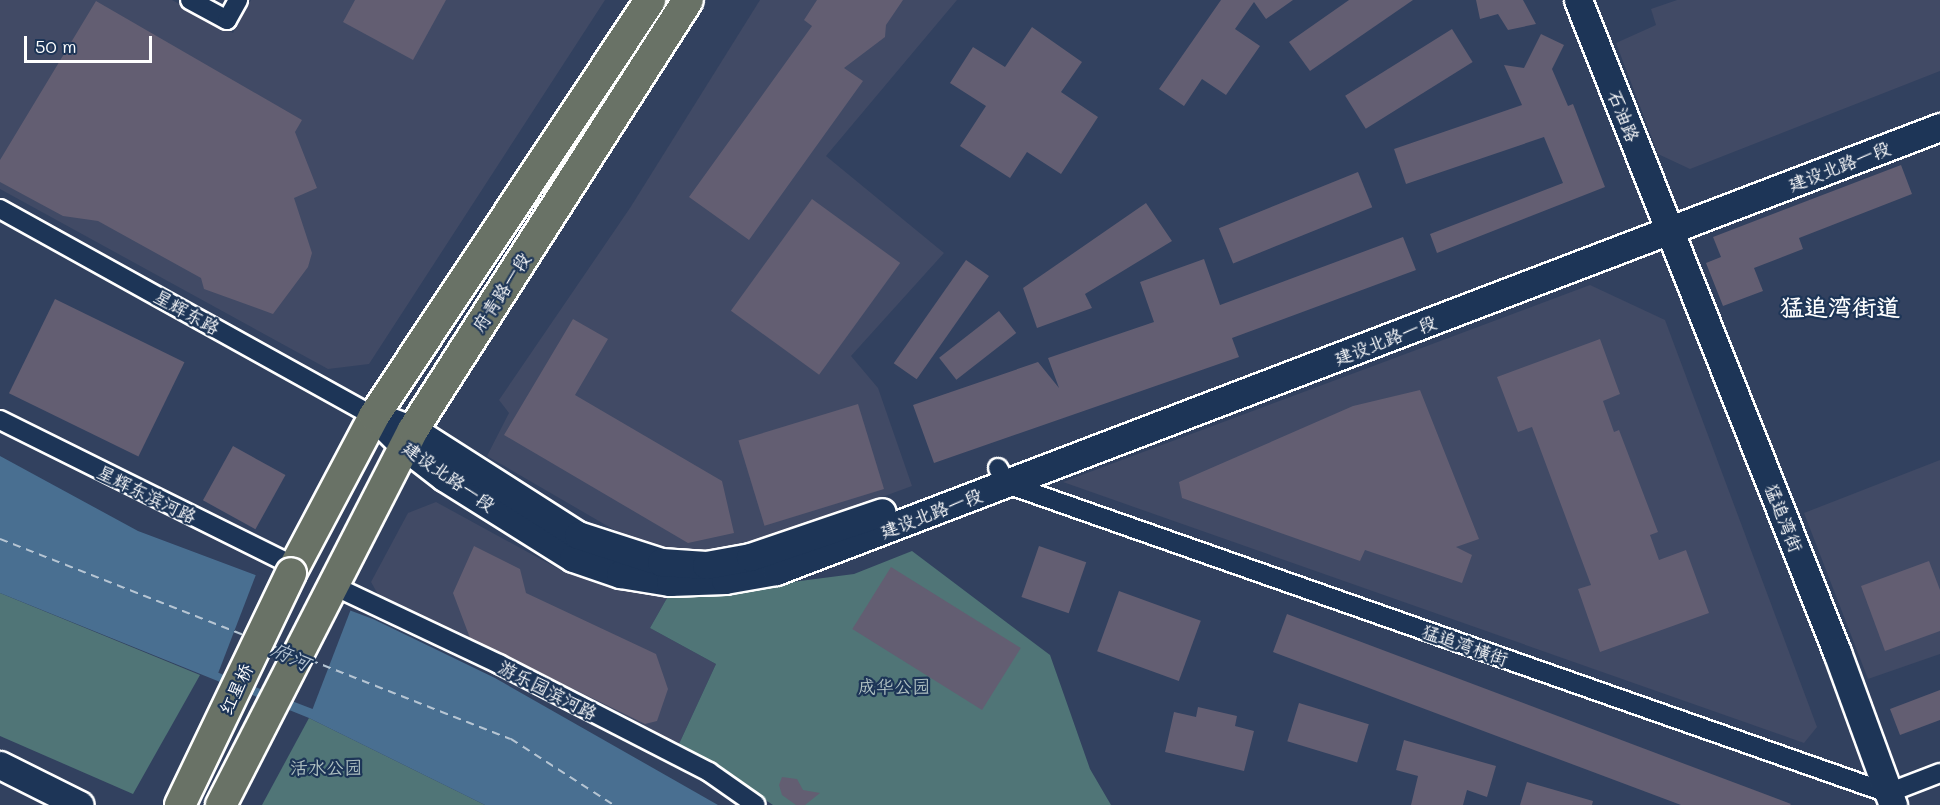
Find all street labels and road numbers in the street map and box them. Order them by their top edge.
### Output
street label: 石油路 [1604,87,1644,145]
street label: 建设北路一段 [1785,137,1893,195]
street label: 府青路一段 [467,248,535,336]
street label: 星辉东路 [150,285,224,339]
street label: 建设北路一段 [1331,311,1439,369]
street label: 建设北路一段 [399,436,499,516]
street label: 星辉东滨河路 [94,461,200,527]
street label: 猛追湾街 [1761,481,1807,555]
street label: 建设北路一段 [877,484,985,542]
street label: 猛追湾横街 [1419,620,1511,670]
street label: 游乐园滨河路 [495,656,601,724]
street label: 红星桥 [215,660,257,718]

